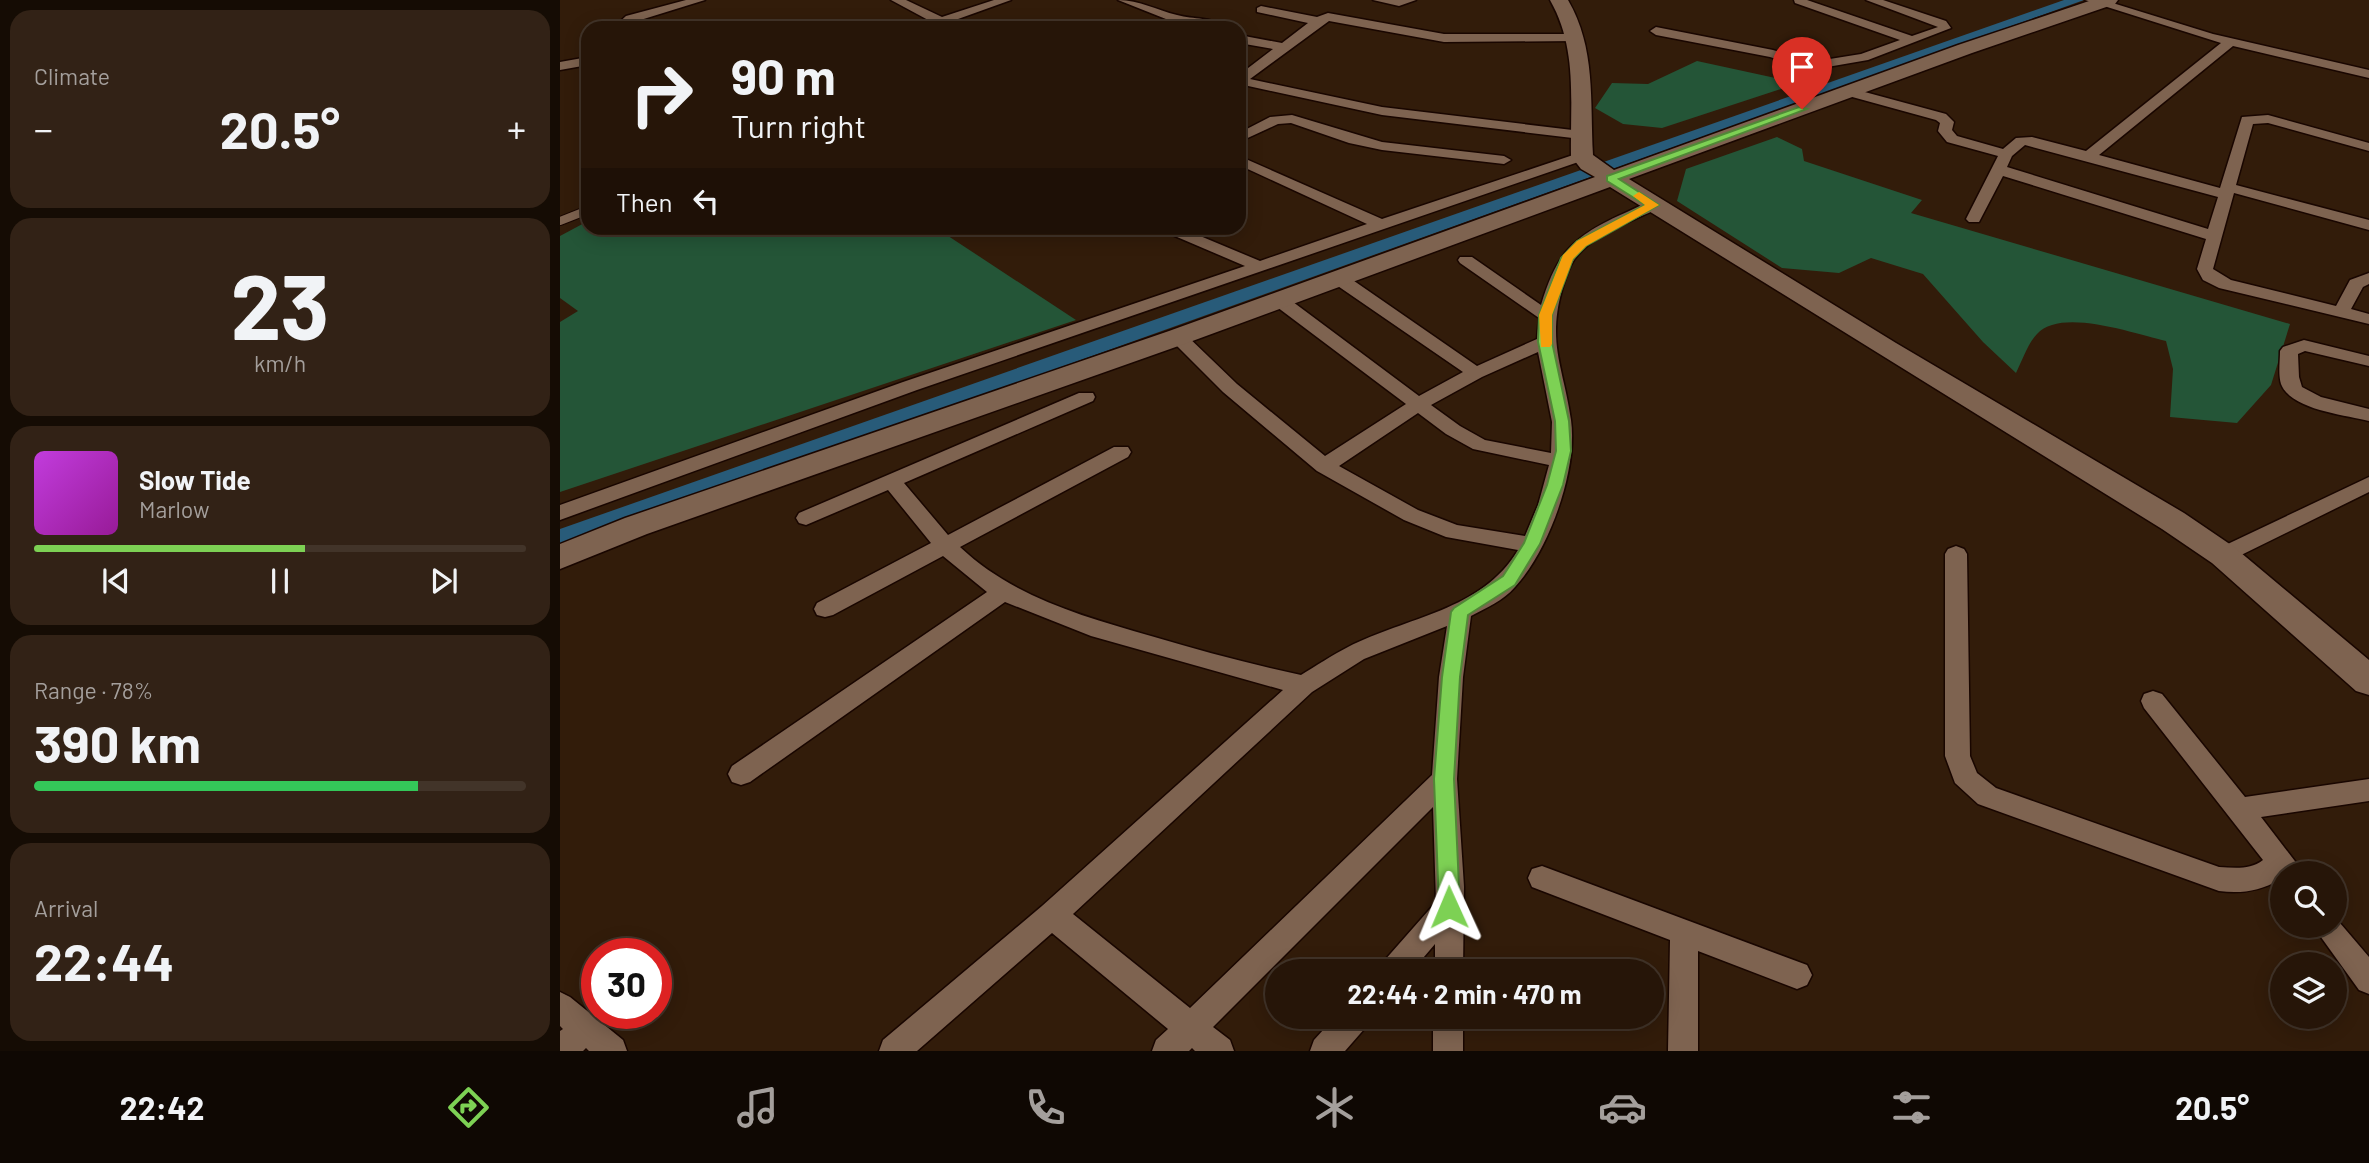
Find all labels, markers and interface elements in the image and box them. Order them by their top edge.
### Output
pin [1772,37,1832,109]
text: 90 m [731,46,836,105]
icon: arrive [1783,48,1821,86]
icon: right [616,49,707,140]
text: Climate [34,62,110,90]
text: 20.5° [220,97,340,159]
text: − [34,105,53,151]
text: + [507,105,526,151]
text: Turn right [731,106,866,144]
icon: left [687,182,725,220]
text: Then [616,186,673,217]
text: 23 [231,249,329,358]
text: km/h [254,349,306,377]
text: Slow Tide [139,464,251,495]
text: Marlow [139,495,210,523]
icon: previous [97,562,135,600]
icon: pause [261,562,299,600]
icon: next [425,562,463,600]
text: Range · 78% [34,676,153,704]
text: 390 km [34,711,201,773]
map controls [2270,861,2347,1029]
button: search [2270,861,2347,938]
position arrow [1412,870,1486,944]
text: Arrival [34,894,98,922]
text: 22:44 [34,929,174,991]
speed limit sign: 30 [581,938,672,1029]
button: layers [2270,952,2347,1029]
text: 22:44 · 2 min · 470 m [1348,978,1581,1009]
icon: directions [444,1083,493,1132]
icon: music [733,1083,782,1132]
icon: phone [1021,1083,1070,1132]
icon: climate [1310,1083,1359,1132]
icon: car [1598,1083,1647,1132]
icon: filters [1887,1083,1936,1132]
text: 22:42 [120,1088,205,1126]
text: 20.5° [2175,1088,2249,1126]

